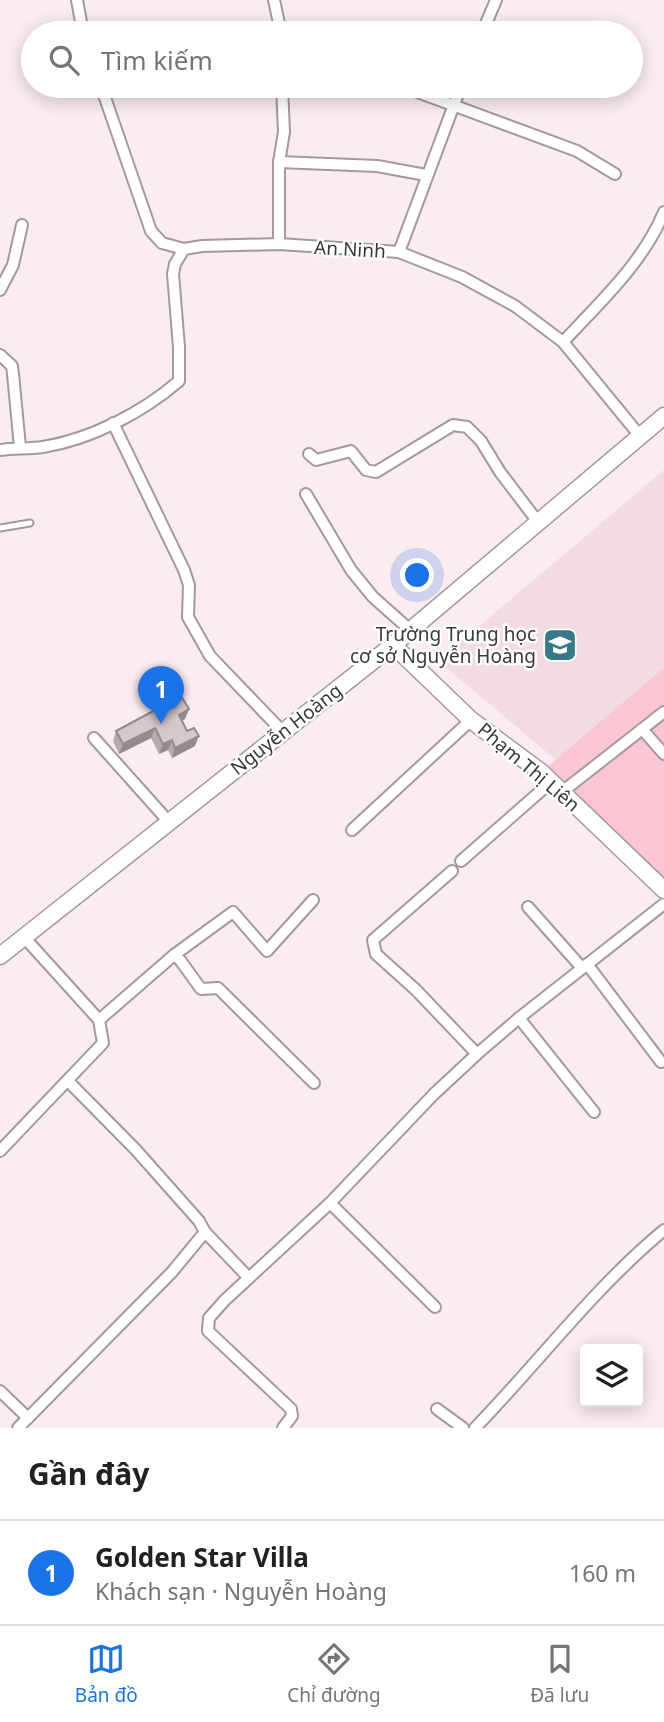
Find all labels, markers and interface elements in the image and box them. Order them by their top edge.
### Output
search box [21,21,643,98]
icon: search [45,41,83,79]
text: Tìm kiếm [101,42,213,78]
street label: An Ninh [314,234,386,264]
your location [400,558,434,592]
place label: Trường Trung học cơ sở Nguyễn Hoàng [350,621,536,669]
school or university icon: Trường Trung học cơ sở Nguyễn Hoàng [541,626,579,664]
pin: 1 [138,666,184,724]
street label: Nguyễn Hoàng [225,677,347,781]
street label: Phạm Thị Liên [472,717,586,817]
map controls [580,1344,643,1407]
button: layers [580,1344,643,1407]
text: Gần đây [28,1453,149,1494]
text: Golden Star Villa [95,1539,309,1575]
text: 1 [44,1557,58,1589]
text: 160 m [569,1557,636,1589]
text: Khách sạn · Nguyễn Hoàng [95,1575,387,1607]
tab: Bản đồ [75,1640,138,1708]
tab: Chỉ đường [287,1640,381,1708]
tab: Đã lưu [530,1640,589,1708]

